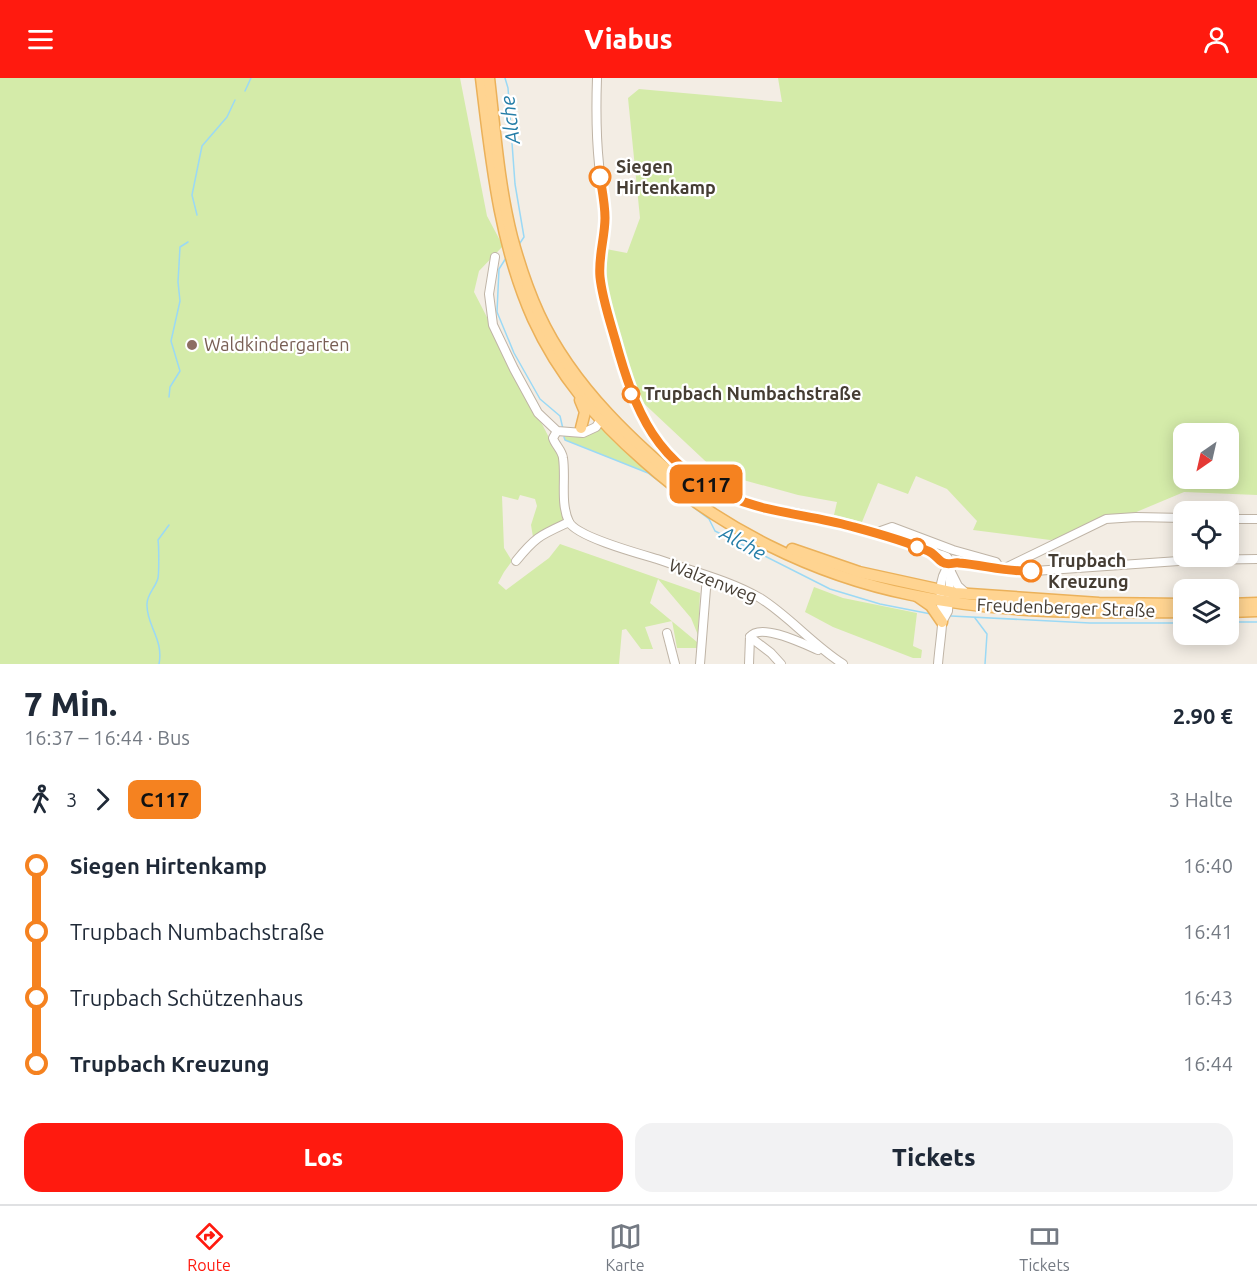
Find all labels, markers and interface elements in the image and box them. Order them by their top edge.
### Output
icon: menu [24,23,57,56]
icon: person [1200,23,1233,56]
text: Viabus [584,24,673,54]
water label: Alche [495,95,524,147]
place label: Siegen Hirtenkamp [616,156,716,197]
marker: Siegen Hirtenkamp [589,166,611,188]
place label: Waldkindergarten [204,334,349,354]
marker: Waldkindergarten [185,338,199,352]
place label: Trupbach Numbachstraße [644,383,861,403]
marker: Trupbach Numbachstraße [622,385,640,403]
north arrow [1173,423,1239,489]
map controls [1173,423,1239,645]
line badge: C117 [664,464,748,504]
text: C117 [682,472,730,496]
button: locate [1173,501,1239,567]
water label: Alche [716,520,770,564]
unlabelled marker [908,538,926,556]
place label: Trupbach Kreuzung [1048,550,1129,591]
street label: Walzenweg [666,554,760,606]
marker: Trupbach Kreuzung [1020,560,1042,582]
button: layers [1173,579,1239,645]
street label: Freudenberger Straße [976,594,1156,620]
text: 7 Min. [24,685,117,722]
text: 2.90 € [1173,703,1233,728]
text: 16:37 – 16:44 · Bus [24,726,190,749]
icon: walk [24,783,57,816]
icon: forward [86,783,119,816]
text: C117 [140,787,189,811]
text: 3 [66,788,77,811]
text: 3 Halte [1169,788,1233,811]
text: Siegen Hirtenkamp [70,853,267,878]
text: 16:40 [1183,854,1233,877]
text: Trupbach Numbachstraße [70,919,325,944]
text: 16:41 [1183,920,1233,943]
text: Trupbach Schützenhaus [70,985,303,1010]
text: 16:43 [1183,986,1233,1009]
text: Trupbach Kreuzung [70,1051,270,1076]
text: 16:44 [1183,1052,1233,1075]
button: Los [24,1123,623,1192]
button: Tickets [635,1123,1233,1192]
tab: Route [187,1220,231,1274]
tab: Karte [605,1220,645,1274]
tab: Tickets [1019,1220,1070,1274]

